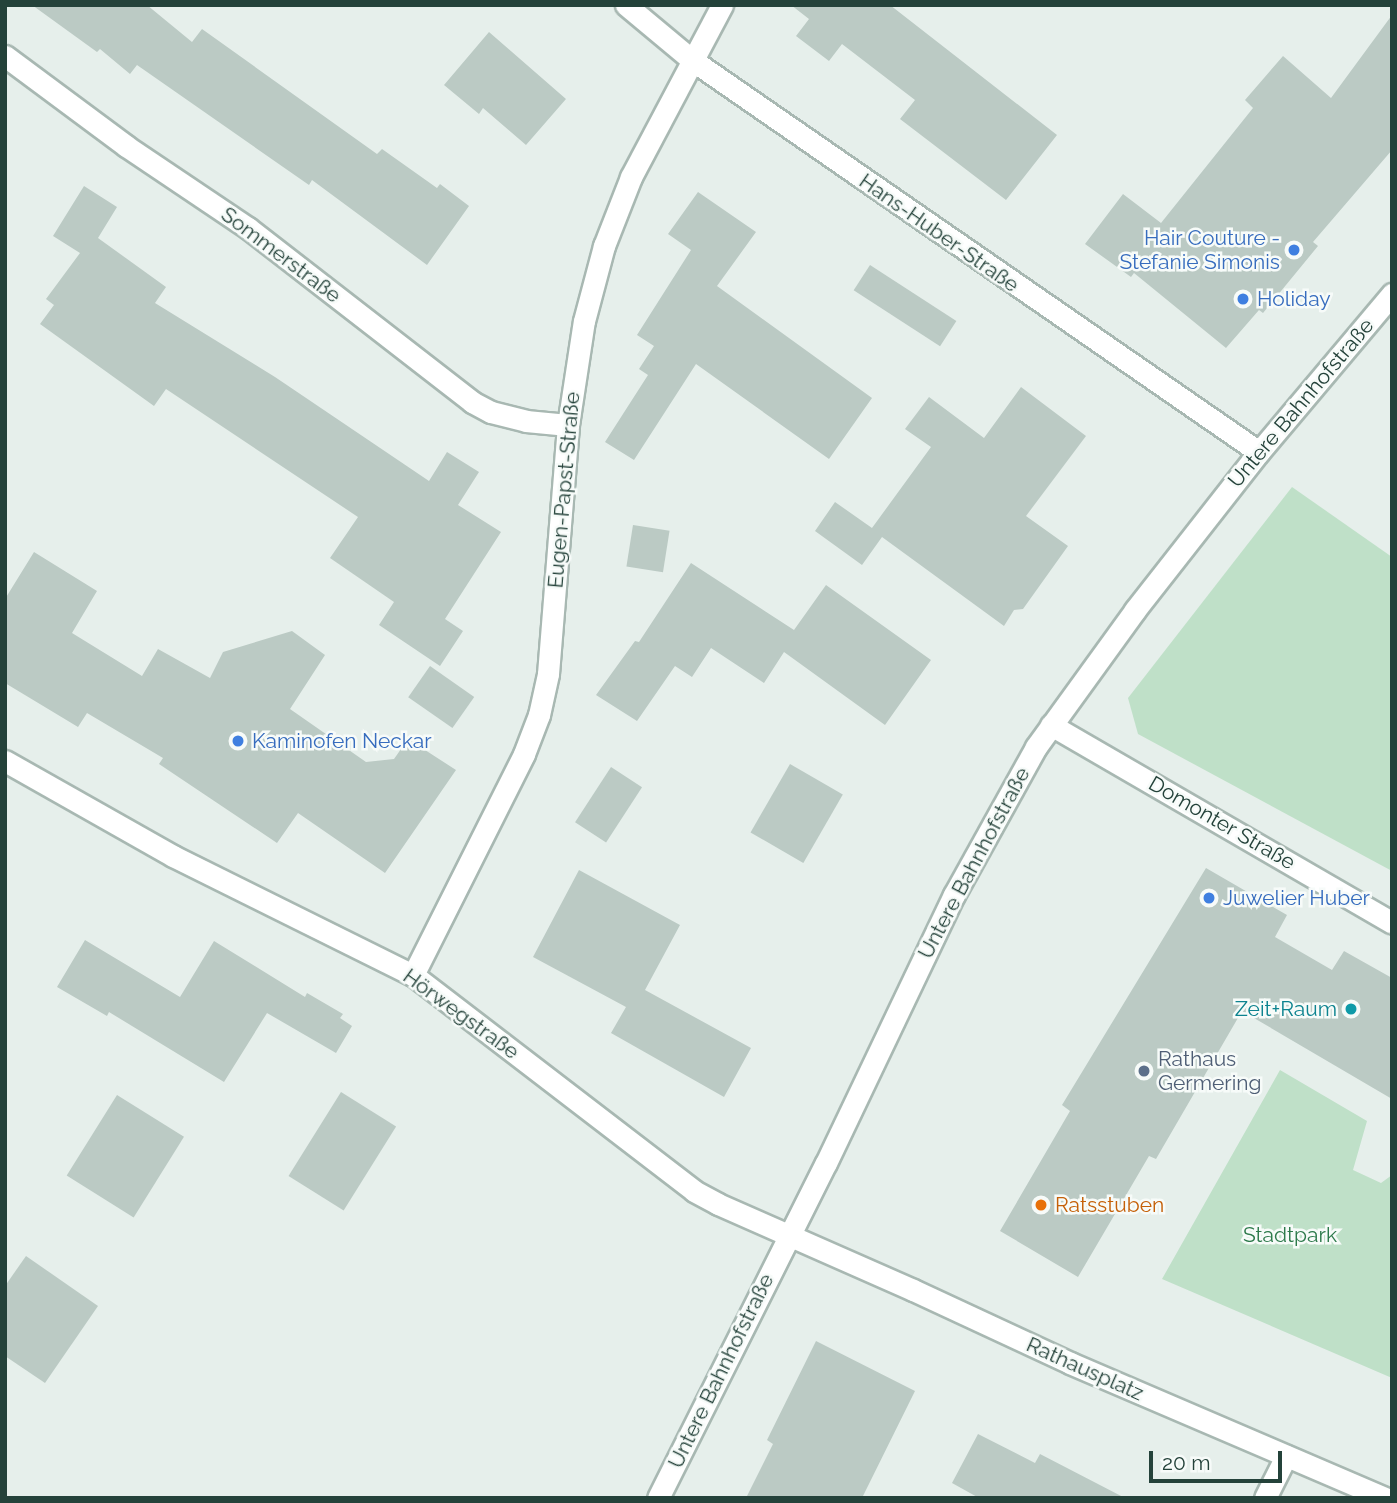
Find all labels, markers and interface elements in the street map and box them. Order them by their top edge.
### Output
street label: Hans-Huber-Straße [854,168,1024,298]
street label: Sommerstraße [216,202,346,308]
place label: Hair Couture - Stefanie Simonis [1119,225,1280,275]
marker: Hair Couture - Stefanie Simonis [1286,242,1302,258]
place label: Holiday [1257,286,1331,312]
marker: Holiday [1235,291,1251,307]
street label: Untere Bahnhofstraße [1223,313,1379,493]
street label: Eugen-Papst-Straße [543,391,585,589]
place label: Kaminofen Neckar [252,728,432,754]
marker: Kaminofen Neckar [230,733,246,749]
street label: Untere Bahnhofstraße [913,763,1035,963]
street label: Domonter Straße [1144,771,1300,875]
place label: Juwelier Huber [1223,885,1370,911]
marker: Juwelier Huber [1201,890,1217,906]
street label: Hörwegstraße [398,964,524,1064]
place label: Zeit+Raum [1235,996,1337,1022]
marker: Zeit+Raum [1343,1001,1359,1017]
place label: Rathaus Germering [1158,1046,1262,1096]
marker: Rathaus Germering [1136,1063,1152,1079]
place label: Ratsstuben [1055,1192,1164,1218]
marker: Ratsstuben [1033,1197,1049,1213]
park label: Stadtpark [1243,1222,1337,1248]
street label: Untere Bahnhofstraße [663,1270,779,1472]
street label: Rathausplatz [1022,1332,1148,1406]
scale bar [1152,1436,1285,1480]
text: 20 m [1162,1450,1210,1475]

